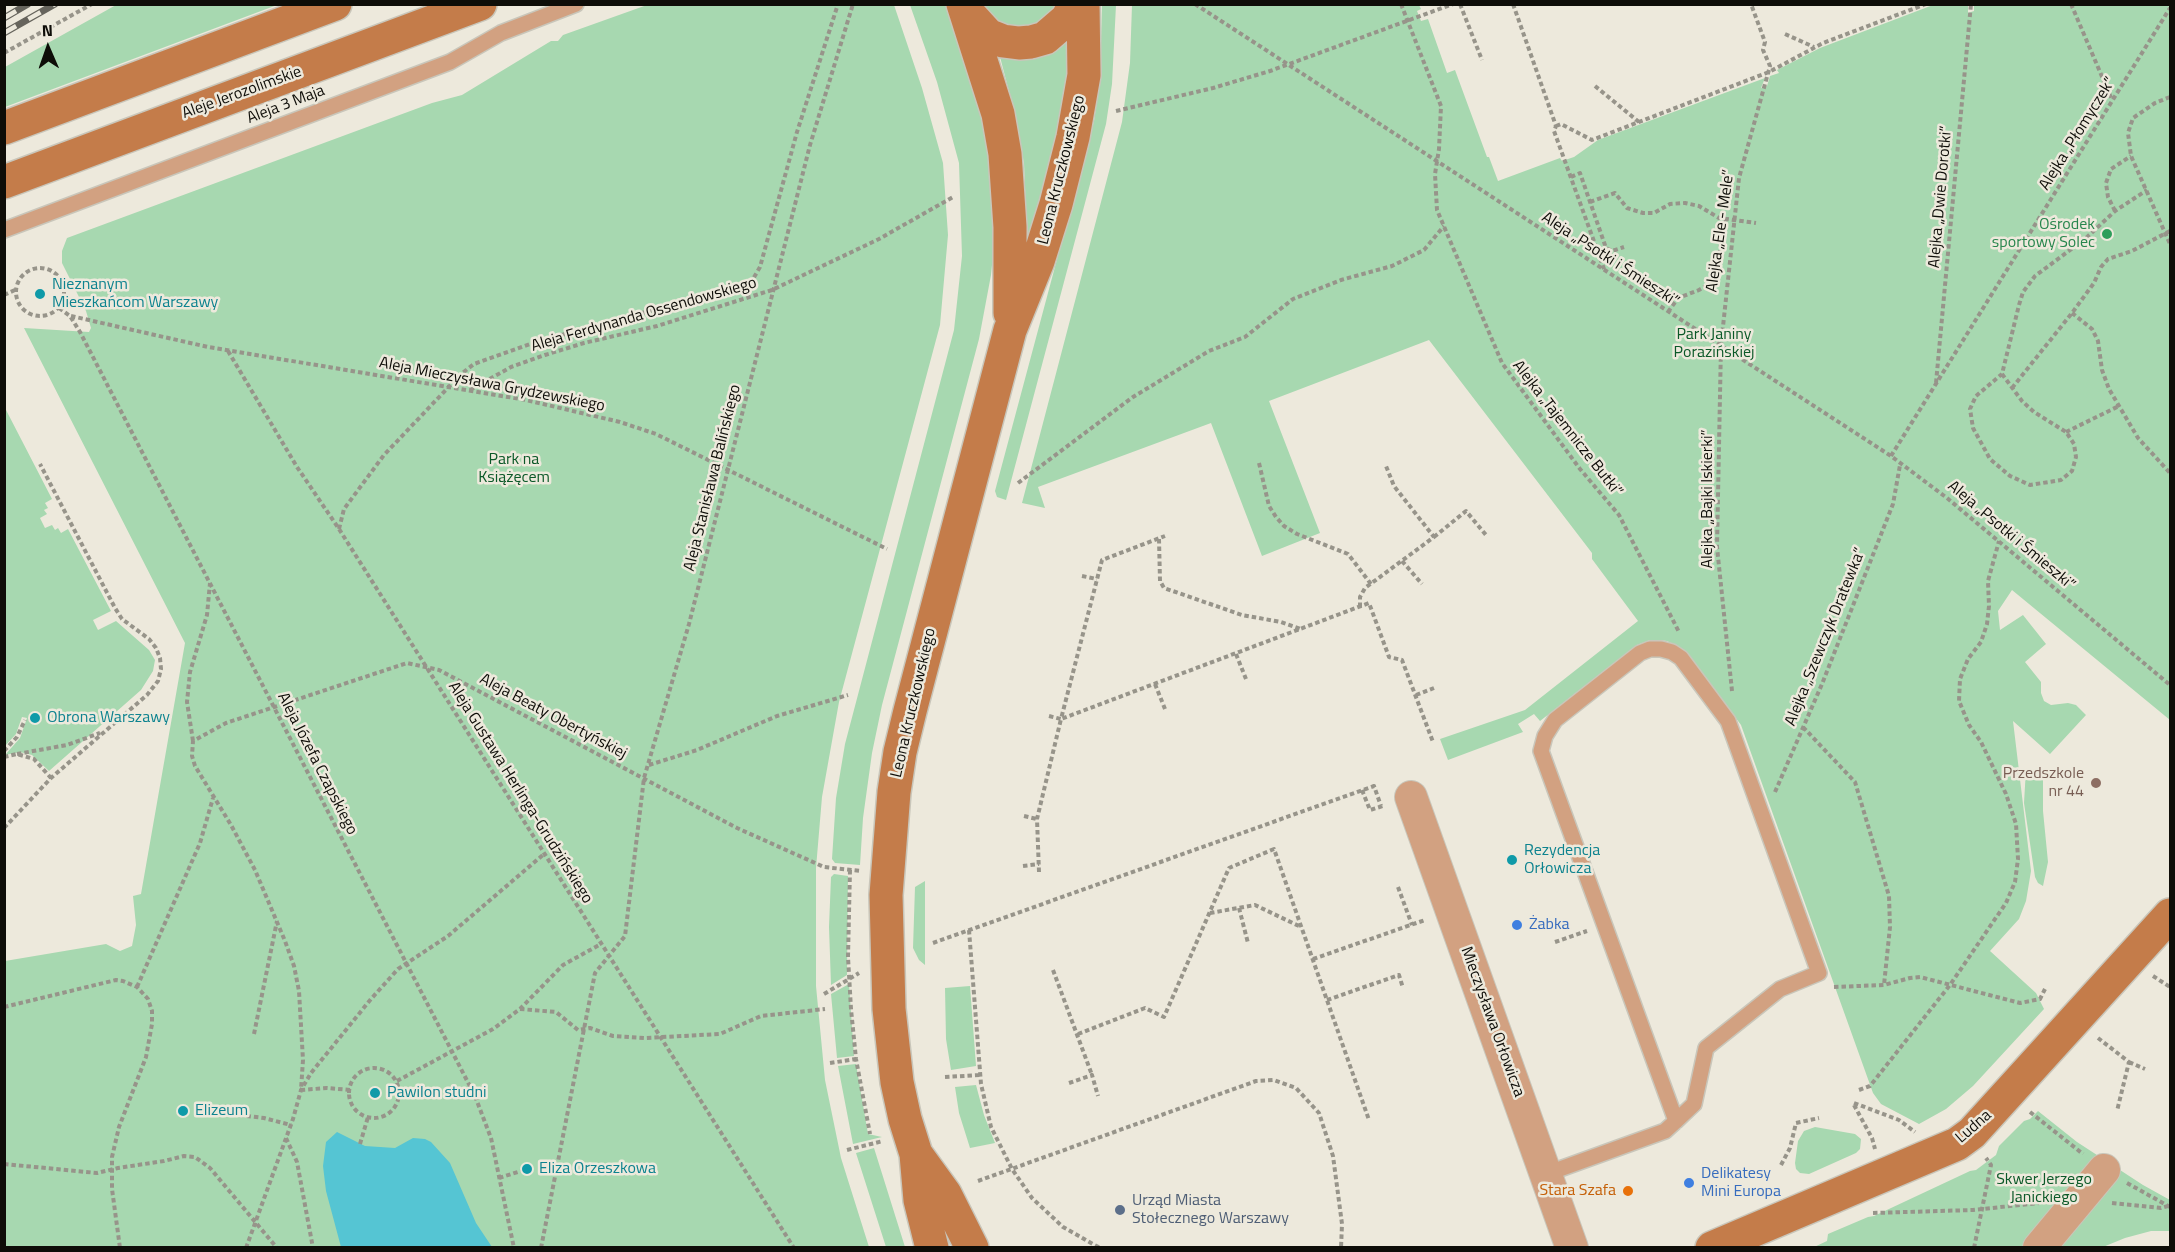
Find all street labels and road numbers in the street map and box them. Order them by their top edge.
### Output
street label: Aleje Jerozolimskie [180,62,304,124]
street label: Alejka „Płomyczek” [2036,74,2120,194]
street label: Aleja 3 Maja [244,81,328,129]
street label: Leona Kruczkowskiego [1034,94,1090,246]
street label: Alejka „Dwie Dorotki” [1925,125,1957,269]
street label: Alejka „Ele - Mele” [1703,169,1739,293]
street label: Aleja „Psotki i Śmieszki” [1538,208,1682,312]
street label: Aleja Ferdynanda Ossendowskiego [529,274,759,356]
street label: Aleja Mieczysława Grydzewskiego [378,354,606,416]
street label: Alejka „Tajemnicze Butki” [1508,357,1626,501]
street label: Aleja Stanisława Balińskiego [680,383,746,573]
street label: Alejka „Bajki Iskierki” [1698,429,1718,569]
street label: Aleja „Psotki i Śmieszki” [1943,477,2079,595]
street label: Alejka „Szewczyk Dratewka” [1781,545,1871,729]
street label: Leona Kruczkowskiego [887,626,941,780]
street label: Aleja Beaty Obertyńskiej [476,670,630,764]
street label: Aleja Gustawa Herlinga-Grudzińskiego [444,679,596,907]
street label: Aleja Józefa Czapskiego [273,690,361,838]
street label: Mieczysława Orłowicza [1456,944,1528,1100]
street label: Ludna [1952,1106,1996,1148]

